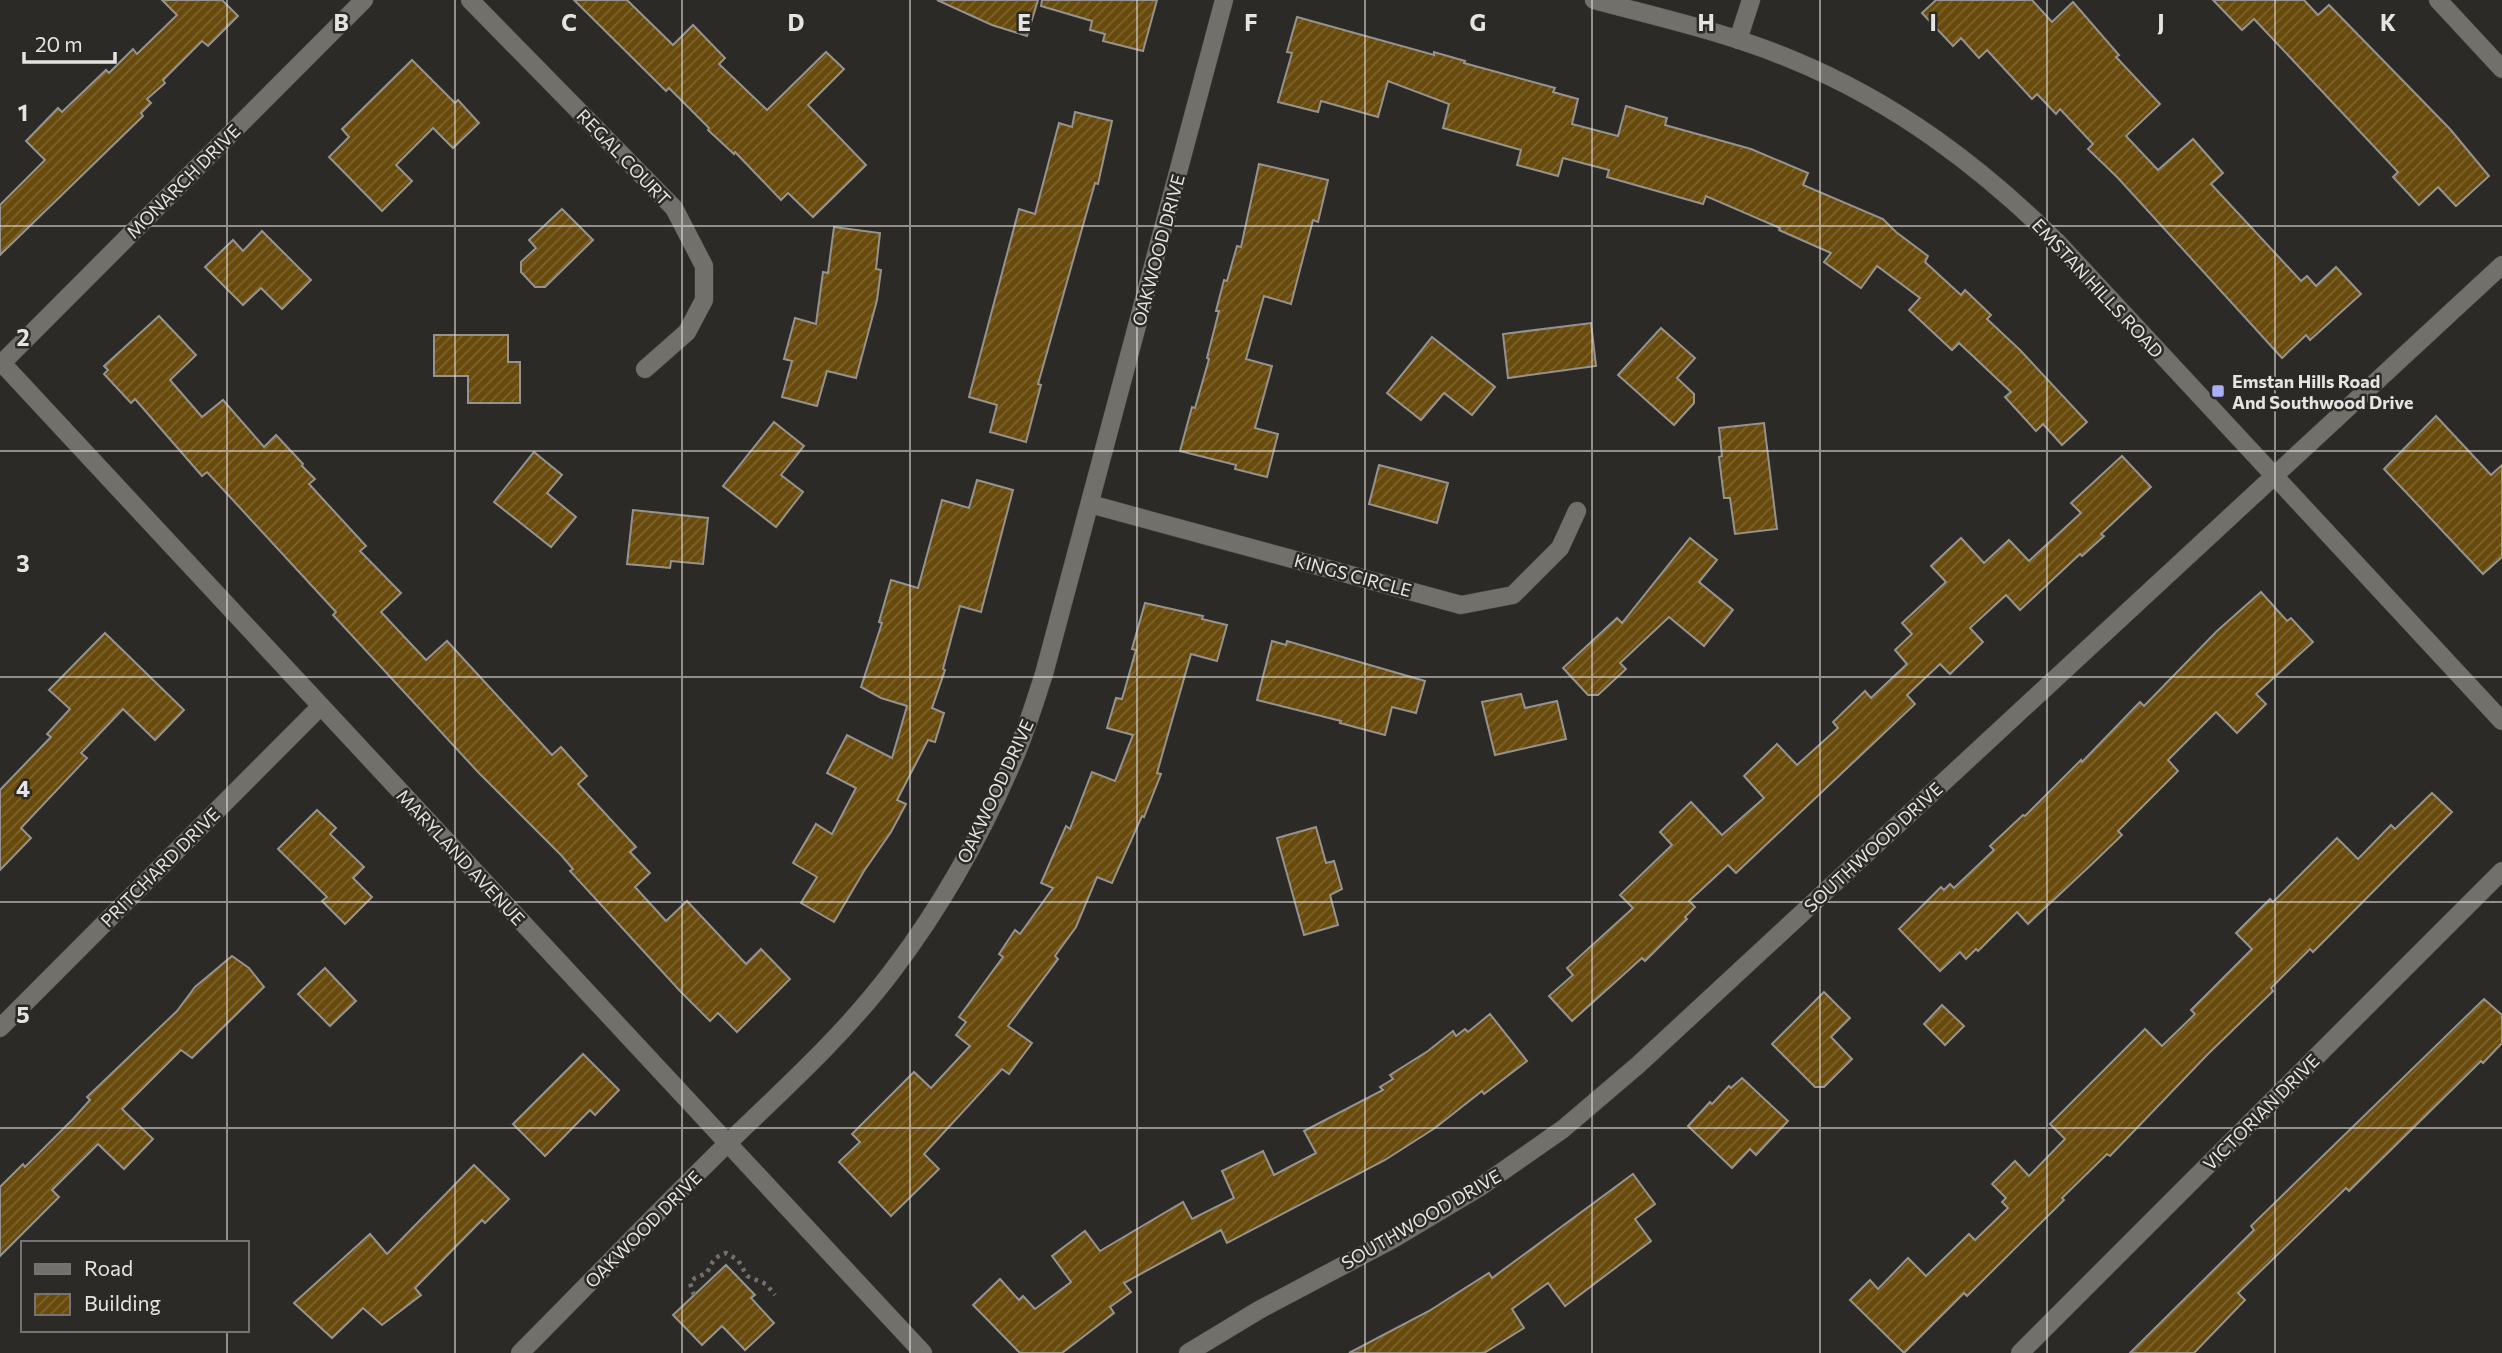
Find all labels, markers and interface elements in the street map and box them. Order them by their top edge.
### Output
text: B [333,8,349,36]
text: C [561,8,577,36]
text: D [788,8,805,36]
text: E [1017,8,1031,36]
text: F [1244,8,1258,36]
text: G [1470,8,1486,36]
text: H [1697,8,1715,36]
text: I [1929,8,1937,36]
text: J [2157,8,2165,36]
text: K [2380,8,2396,36]
scale bar [24,21,116,65]
text: 20 m [35,31,83,56]
text: 1 [18,98,28,126]
street label: REGAL COURT [572,104,676,210]
street label: MONARCH DRIVE [121,119,245,243]
street label: OAKWOOD DRIVE [1127,172,1189,328]
street label: EMSTAN HILLS ROAD [2028,214,2168,362]
text: 2 [16,323,30,351]
place label: Emstan Hills Road And Southwood Drive [2232,370,2414,413]
marker: Emstan Hills Road And Southwood Drive [2210,383,2226,399]
text: 3 [16,549,30,577]
street label: KINGS CIRCLE [1292,549,1414,601]
street label: OAKWOOD DRIVE [952,716,1038,866]
text: 4 [16,774,30,802]
street label: SOUTHWOOD DRIVE [1799,777,1947,917]
street label: MARYLAND AVENUE [392,785,530,929]
street label: PRITCHARD DRIVE [96,803,224,931]
text: 5 [16,1000,30,1028]
street label: VICTORIAN DRIVE [2198,1049,2324,1175]
street label: SOUTHWOOD DRIVE [1337,1164,1505,1274]
street label: OAKWOOD DRIVE [580,1166,706,1292]
legend [21,1241,248,1332]
text: Road [84,1255,133,1280]
text: Building [84,1290,161,1315]

